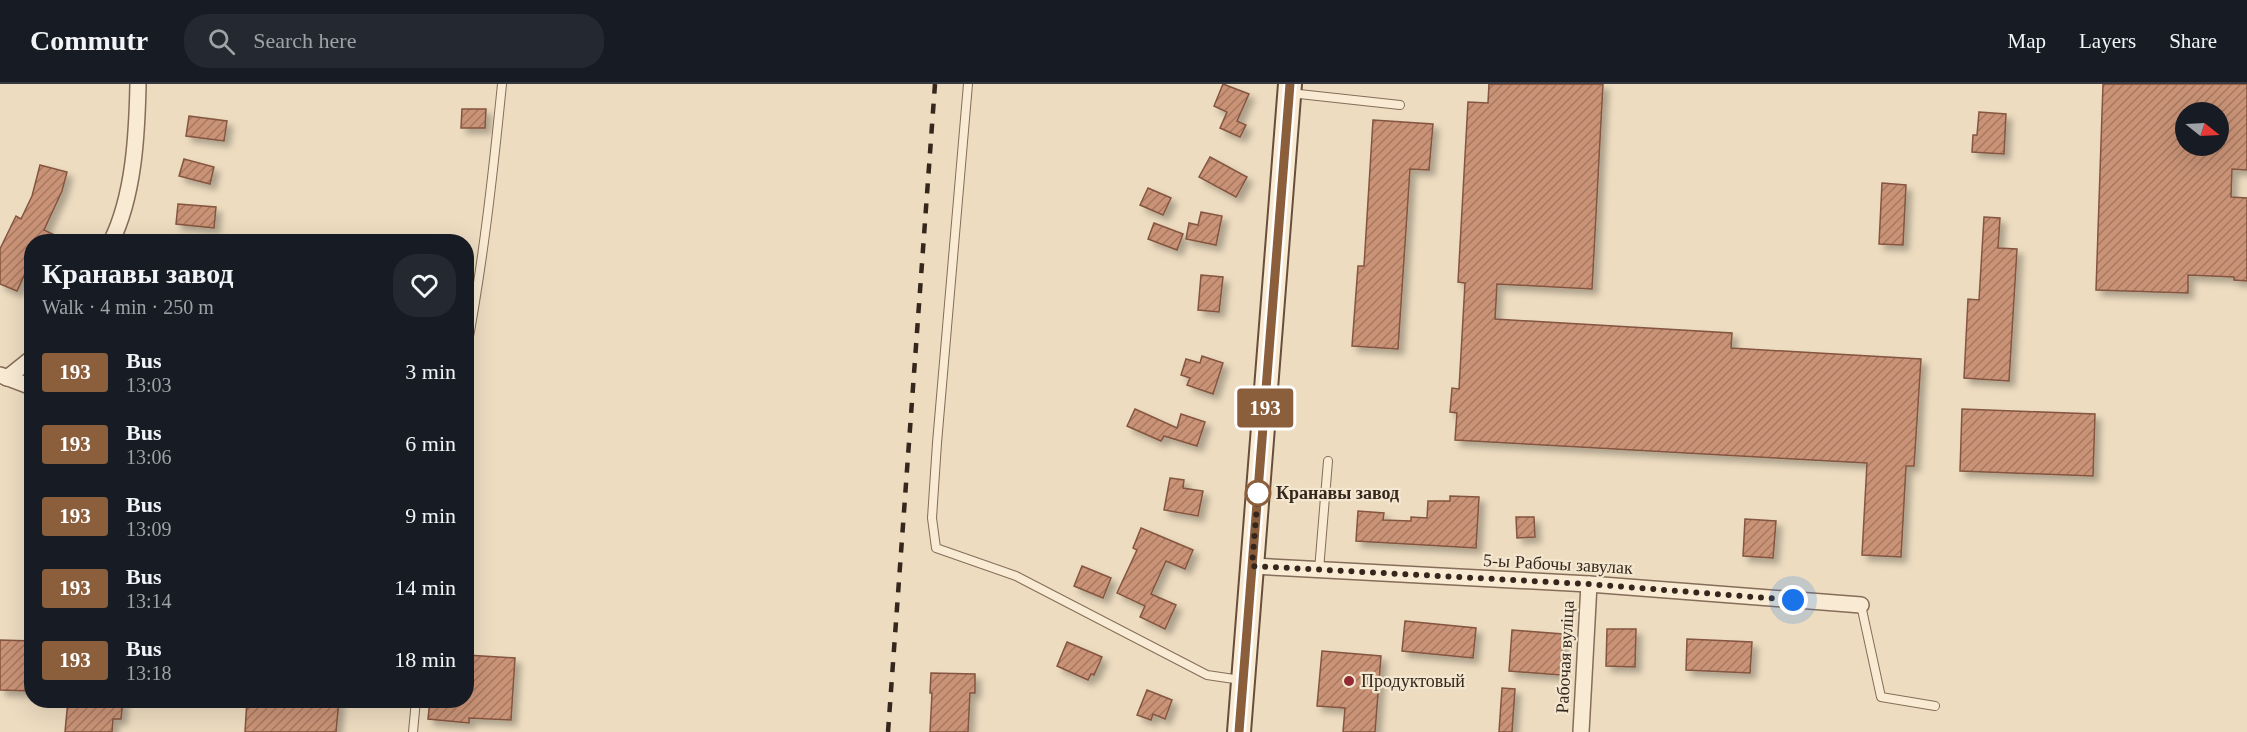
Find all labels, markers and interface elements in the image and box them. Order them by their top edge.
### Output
search box [184,14,604,68]
text: Commutr [30,25,148,56]
icon: search [205,25,238,58]
text: Search here [253,28,356,53]
text: Map [2008,29,2046,53]
text: Layers [2079,29,2136,53]
text: Share [2169,29,2217,53]
north arrow [2175,102,2229,156]
map controls [2175,102,2229,156]
button: heart [393,254,456,317]
text: Кранавы завод [42,258,234,289]
text: Walk · 4 min · 250 m [42,296,214,318]
text: Bus [126,348,161,373]
text: 3 min [405,359,456,384]
text: 193 [59,360,91,384]
text: 13:03 [126,374,172,396]
line badge: 193 [1230,388,1300,428]
text: 193 [1249,396,1281,420]
text: Bus [126,420,161,445]
text: 6 min [405,431,456,456]
text: 193 [59,432,91,456]
text: 13:06 [126,446,172,468]
marker: Кранавы завод [1245,480,1271,506]
place label: Кранавы завод [1276,483,1399,503]
text: Bus [126,492,161,517]
text: 9 min [405,503,456,528]
text: 193 [59,504,91,528]
text: 13:09 [126,518,172,540]
street label: 5-ы Рабочы завулак [1483,550,1634,578]
text: Bus [126,564,161,589]
text: 14 min [394,575,456,600]
text: 193 [59,576,91,600]
your location [1778,585,1808,615]
text: 13:14 [126,590,172,612]
street label: Рабочая вуліца [1552,600,1578,714]
text: Bus [126,636,161,661]
text: 18 min [394,647,456,672]
text: 193 [59,648,91,672]
text: 13:18 [126,662,172,684]
place label: Продуктовый [1361,671,1465,691]
marker: Продуктовый [1342,674,1356,688]

